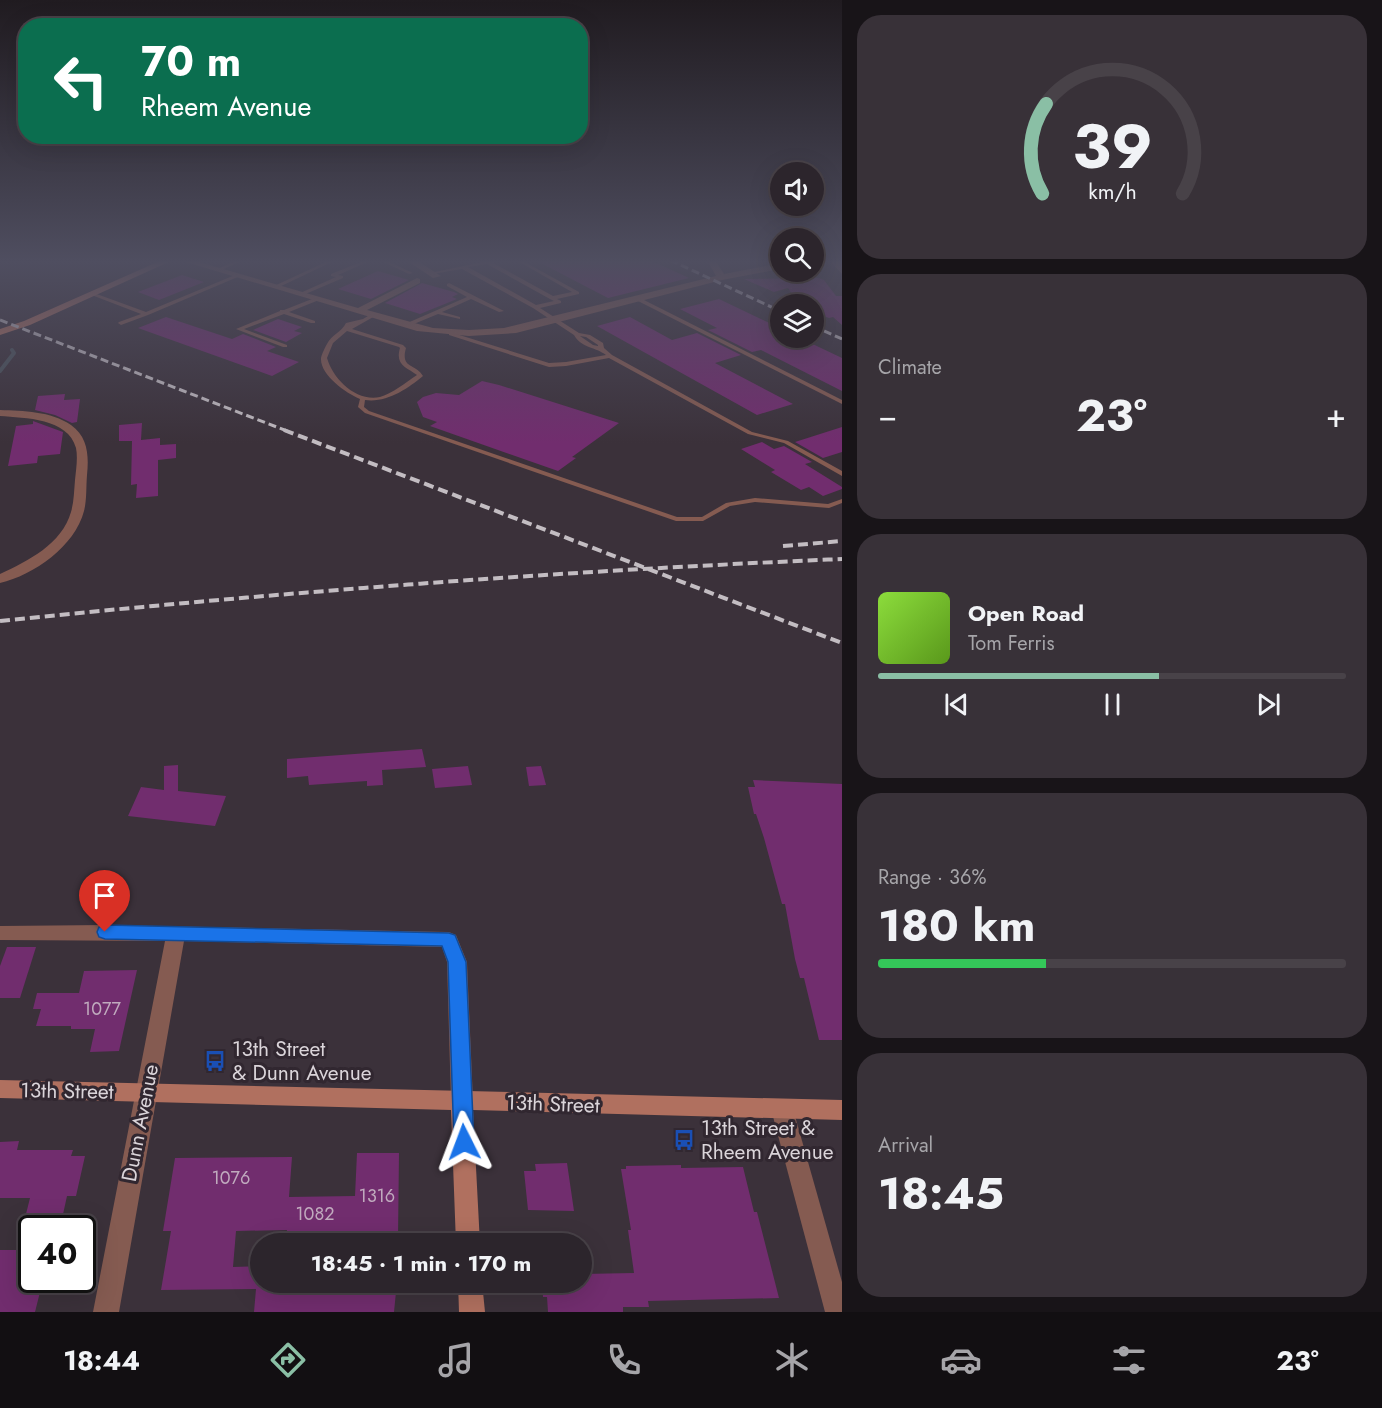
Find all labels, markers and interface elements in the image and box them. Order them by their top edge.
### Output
text: 70 m [141,31,241,92]
icon: left [42,42,120,120]
text: Rheem Avenue [141,87,311,126]
text: 39 [1072,101,1152,191]
map controls [770,162,824,348]
button: sound [770,162,824,216]
text: km/h [1088,177,1136,208]
button: search [770,228,824,282]
button: layers [770,294,824,348]
text: Climate [878,353,942,382]
text: 23° [1076,383,1147,448]
text: − [878,392,897,439]
text: + [1326,392,1346,439]
text: Open Road [968,597,1084,629]
text: Tom Ferris [968,629,1055,658]
icon: previous [940,688,973,721]
icon: pause [1096,688,1129,721]
icon: next [1252,688,1285,721]
text: Range · 36% [878,863,986,892]
pin [79,870,130,932]
icon: arrive [88,879,121,912]
text: 180 km [878,893,1035,958]
house number: 1077 [83,996,121,1022]
place label: 13th Street & Dunn Avenue [232,1034,372,1088]
bus stop icon: 13th Street & Dunn Avenue [203,1049,227,1073]
street label: Dunn Avenue [114,1062,166,1184]
street label: 13th Street [20,1075,114,1107]
street label: 13th Street [506,1087,600,1121]
position arrow [432,1110,496,1174]
place label: 13th Street & Rheem Avenue [701,1113,834,1167]
bus stop icon: 13th Street & Rheem Avenue [672,1128,696,1152]
text: Arrival [878,1131,933,1160]
text: 18:45 [878,1161,1004,1226]
house number: 1076 [212,1165,250,1191]
house number: 1316 [359,1183,395,1209]
house number: 1082 [296,1201,334,1227]
speed limit sign: 40 [18,1215,96,1293]
text: 18:45 · 1 min · 170 m [311,1247,531,1279]
icon: directions [267,1339,309,1381]
icon: music [435,1339,477,1381]
icon: phone [603,1339,645,1381]
icon: climate [771,1339,813,1381]
icon: car [940,1339,982,1381]
icon: filters [1108,1339,1150,1381]
text: 18:44 [63,1341,140,1380]
text: 23° [1276,1341,1319,1380]

